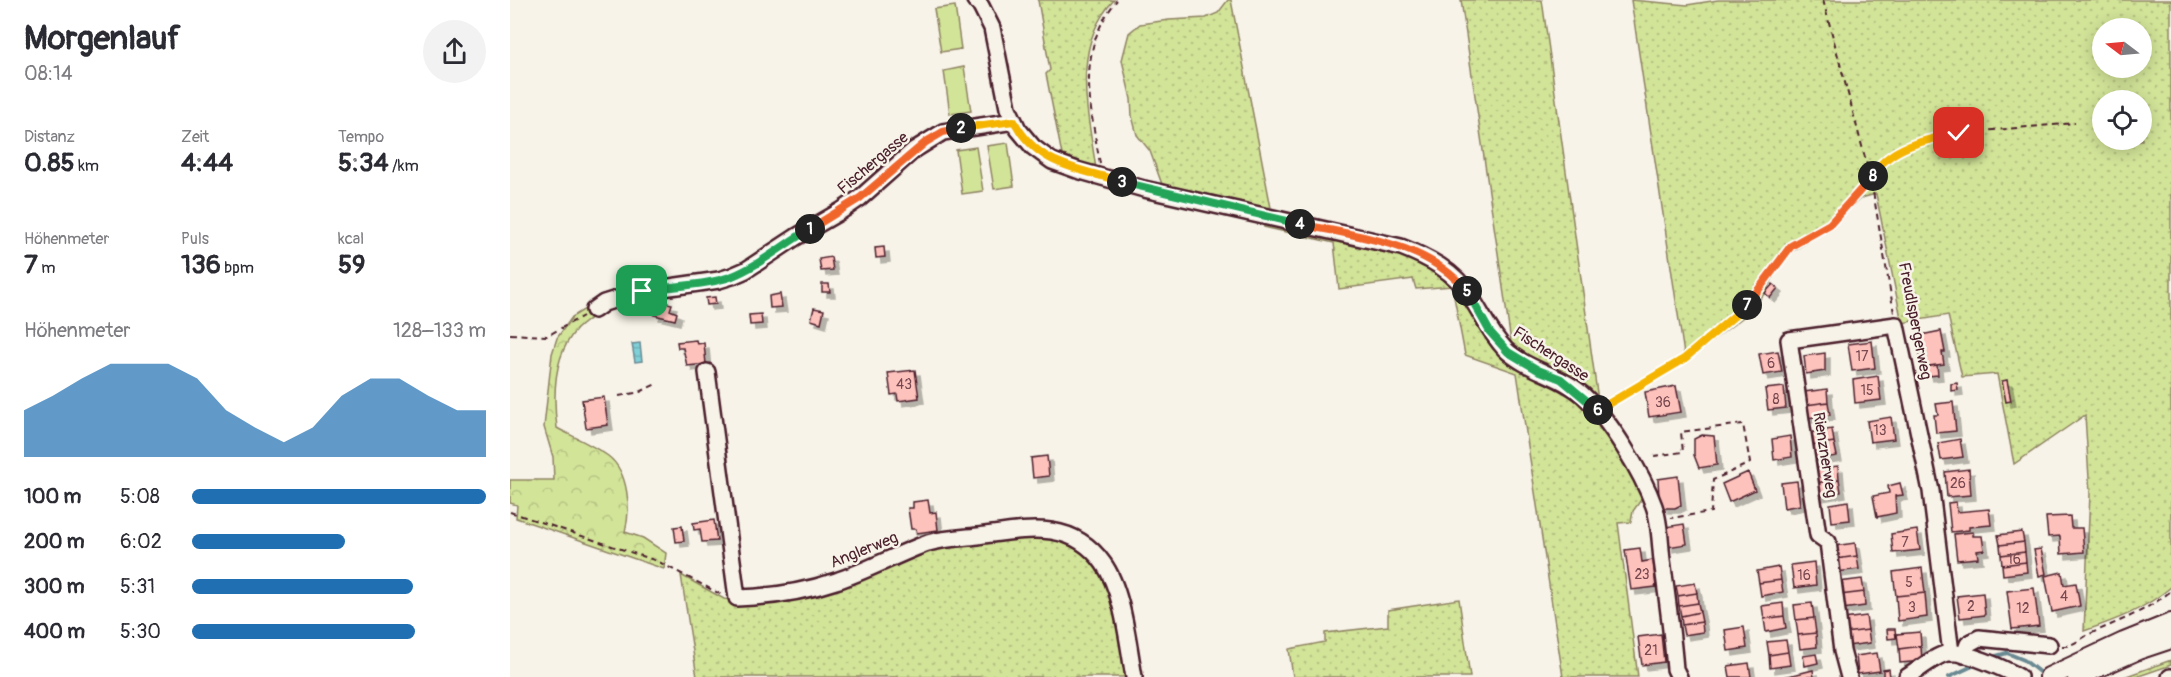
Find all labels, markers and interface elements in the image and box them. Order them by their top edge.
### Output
text: Morgenlauf [24,18,181,59]
north arrow [2092,18,2152,78]
map controls [2092,18,2152,150]
button: share [423,20,486,83]
text: 08:14 [24,61,73,86]
button: locate [2092,90,2152,150]
pin [1933,107,1984,158]
pin: 2 [946,113,976,143]
icon: check [1942,116,1975,149]
text: 2 [957,118,965,138]
text: Distanz [24,127,75,147]
text: Zeit [181,127,209,147]
text: Tempo [338,127,384,147]
street label: Fischergasse [833,127,913,198]
text: 0.85 [24,147,75,179]
text: 4:44 [181,147,233,179]
text: 5:34 [338,147,389,179]
text: km [75,156,99,176]
text: /km [389,156,419,176]
pin: 8 [1858,161,1888,191]
text: 8 [1869,166,1877,186]
pin: 3 [1107,167,1137,197]
text: 3 [1118,172,1126,192]
pin: 4 [1285,209,1315,239]
pin: 1 [795,214,825,244]
text: 4 [1295,214,1305,234]
text: 1 [807,219,813,239]
text: Höhenmeter [24,229,109,249]
text: Puls [181,229,209,249]
text: kcal [338,229,364,249]
text: 7 [24,249,38,281]
text: 136 [181,249,221,281]
text: 59 [338,249,365,281]
text: m [38,258,55,278]
text: bpm [221,258,254,278]
street label: Freudlspergerweg [1894,261,1936,381]
pin [616,265,667,316]
icon: arrive [625,274,658,307]
pin: 5 [1452,276,1482,306]
text: 5 [1463,281,1471,301]
pin: 7 [1732,290,1762,320]
text: 7 [1743,295,1751,315]
text: Höhenmeter [24,318,130,343]
text: 128–133 m [393,318,486,343]
street label: Fischergasse [1509,322,1593,386]
house number: 17 [1856,348,1869,365]
house number: 6 [1767,355,1775,372]
house number: 43 [896,376,912,393]
house number: 15 [1860,382,1874,399]
house number: 8 [1772,391,1780,408]
house number: 36 [1655,394,1671,411]
pin: 6 [1583,395,1613,425]
text: 6 [1593,400,1603,420]
street label: Rienznerweg [1808,411,1842,499]
house number: 13 [1873,422,1887,439]
house number: 26 [1950,475,1966,492]
text: 100 m [24,484,81,509]
text: 5:08 [120,484,160,509]
street label: Anglerweg [827,527,901,573]
text: 200 m [24,529,85,554]
text: 6:02 [120,529,162,554]
house number: 7 [1901,534,1909,551]
house number: 16 [2007,551,2021,568]
house number: 23 [1634,566,1650,583]
house number: 16 [1797,567,1811,584]
text: 300 m [24,574,85,599]
text: 5:31 [120,574,155,599]
house number: 5 [1905,574,1913,591]
house number: 4 [2060,588,2068,605]
house number: 2 [1967,598,1975,615]
house number: 3 [1908,599,1916,616]
house number: 12 [2016,600,2030,617]
text: 400 m [24,619,85,644]
text: 5:30 [120,619,161,644]
house number: 21 [1644,642,1658,659]

